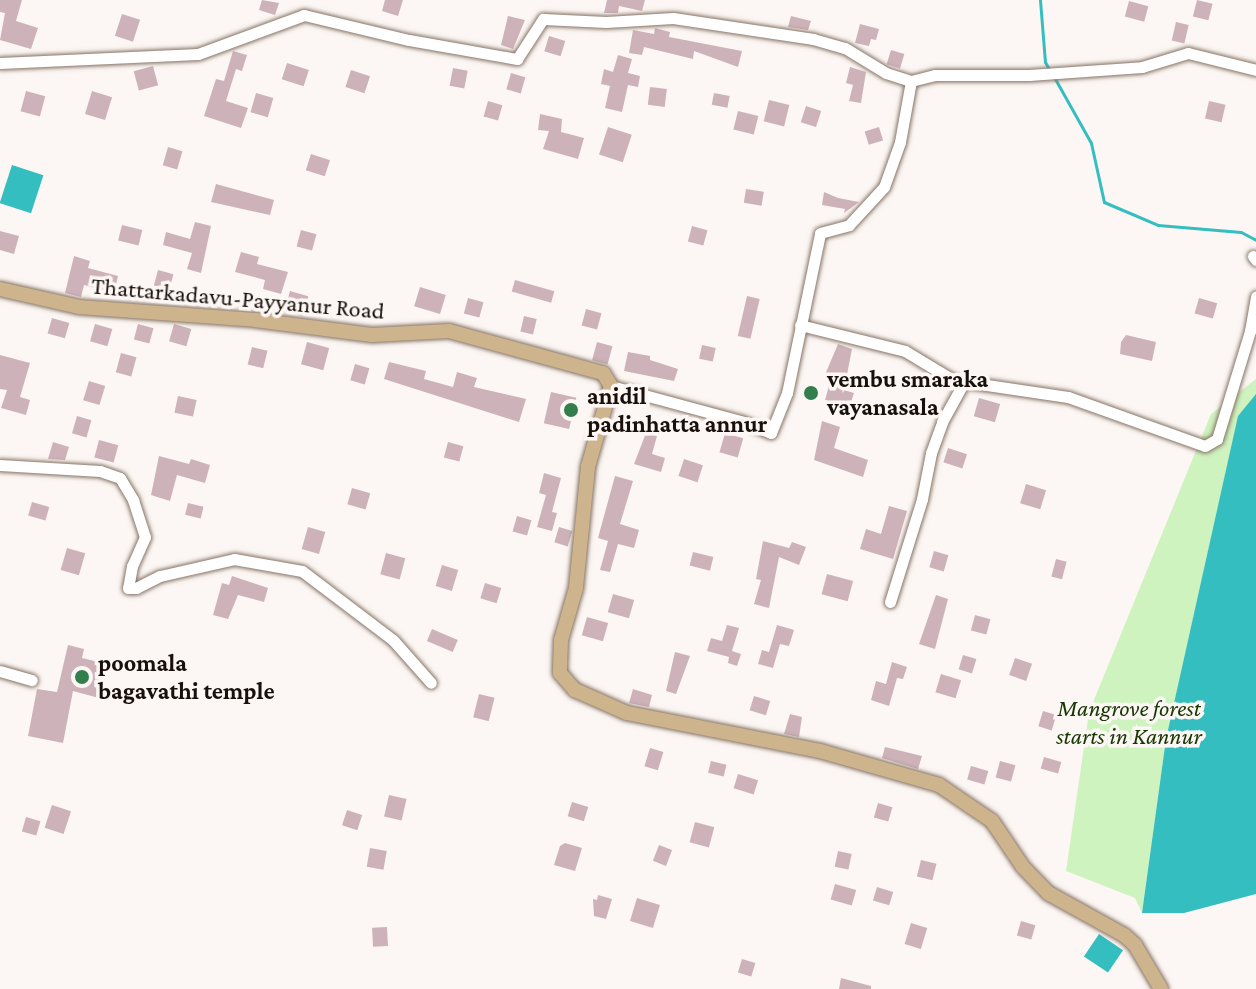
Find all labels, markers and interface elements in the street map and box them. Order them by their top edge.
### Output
street label: Thattarkadavu-Payyanur Road [90,271,386,325]
place label: vembu smaraka vayanasala [827,365,988,421]
place label: anidil padinhatta annur [587,382,767,438]
marker: vembu smaraka vayanasala [802,384,820,402]
marker: anidil padinhatta annur [562,401,580,419]
place label: poomala bagavathi temple [98,649,275,705]
marker: poomala bagavathi temple [73,668,91,686]
park label: Mangrove forest starts in Kannur [1056,694,1202,750]

